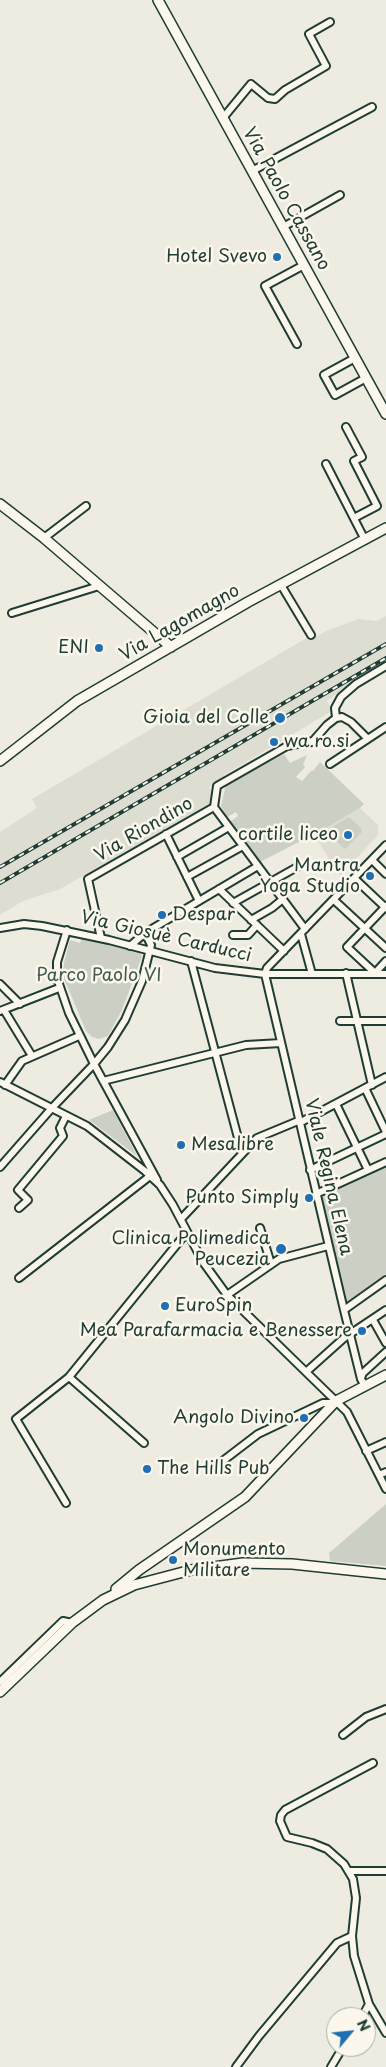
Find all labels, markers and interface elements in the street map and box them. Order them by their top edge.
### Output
street label: Via Paolo Cassano [238,124,334,274]
place label: Hotel Svevo [166,246,267,268]
marker: Hotel Svevo [271,251,283,263]
street label: Via Lagomagno [116,580,244,666]
place label: ENI [58,637,89,659]
marker: ENI [93,642,105,654]
place label: Gioia del Colle [143,707,269,729]
marker: Gioia del Colle [273,711,287,725]
place label: wa.ro.si [284,731,350,753]
marker: wa.ro.si [268,736,280,748]
street label: Via Riondino [91,793,197,867]
place label: cortile liceo [238,824,338,846]
marker: cortile liceo [342,829,354,841]
place label: Mantra Yoga Studio [260,855,360,898]
marker: Mantra Yoga Studio [364,870,376,882]
place label: Despar [172,904,235,926]
street label: Via Giosuè Carducci [78,907,254,967]
marker: Despar [156,909,168,921]
park label: Parco Paolo VI [36,965,162,987]
street label: Viale Regina Elena [299,1097,357,1257]
place label: Mesalibre [191,1134,274,1156]
marker: Mesalibre [175,1139,187,1151]
place label: Punto Simply [185,1187,299,1209]
marker: Punto Simply [303,1192,315,1204]
place label: Clinica Polimedica Peucezia [111,1228,270,1270]
marker: Clinica Polimedica Peucezia [274,1242,288,1256]
place label: EuroSpin [175,1295,252,1317]
marker: EuroSpin [159,1300,171,1312]
place label: Mea Parafarmacia e Benessere [80,1320,352,1342]
marker: Mea Parafarmacia e Benessere [356,1325,368,1337]
place label: Angolo Divino [173,1407,294,1429]
marker: Angolo Divino [298,1412,310,1424]
place label: The Hills Pub [157,1458,270,1480]
marker: The Hills Pub [141,1463,153,1475]
place label: Monumento Militare [183,1539,285,1582]
marker: Monumento Militare [167,1554,179,1566]
north arrow [326,2007,376,2057]
text: N [352,2015,376,2035]

